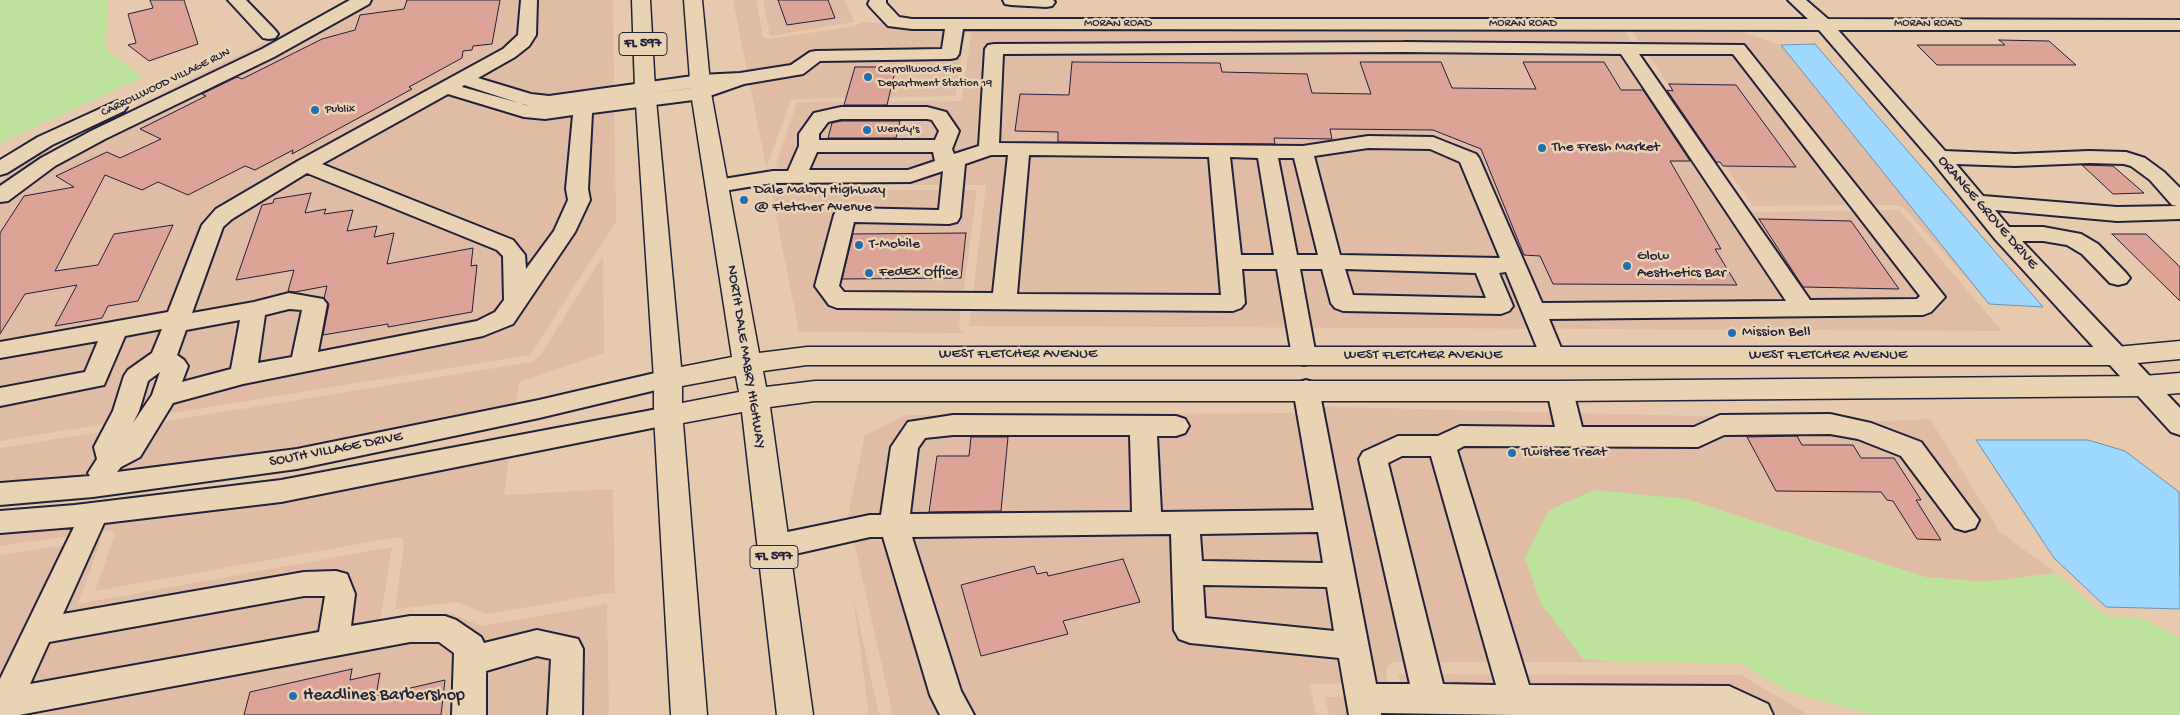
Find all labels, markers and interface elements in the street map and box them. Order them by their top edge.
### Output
street label: MORAN ROAD [1084,17,1152,31]
street label: MORAN ROAD [1489,17,1557,31]
street label: MORAN ROAD [1894,17,1962,31]
road number: FL 597 [619,33,667,56]
street label: CARROLLWOOD VILLAGE RUN [99,45,233,121]
place label: Carrollwood Fire Department Station 19 [878,63,992,91]
marker: Carrollwood Fire Department Station 19 [862,71,874,83]
place label: Publix [325,103,355,117]
marker: Publix [309,104,321,116]
place label: Wendy's [877,123,919,137]
marker: Wendy's [861,124,873,136]
place label: The Fresh Market [1552,139,1660,157]
marker: The Fresh Market [1536,142,1548,154]
street label: ORANGE GROVE DRIVE [1933,153,2041,273]
place label: Dale Mabry Highway @ Fletcher Avenue [754,182,885,217]
marker: Dale Mabry Highway @ Fletcher Avenue [738,194,750,206]
place label: T-Mobile [869,236,920,254]
marker: T-Mobile [853,239,865,251]
place label: Glow Aesthetics Bar [1637,248,1726,283]
marker: Glow Aesthetics Bar [1621,260,1633,272]
street label: NORTH DALE MABRY HIGHWAY [722,264,768,450]
place label: FedEx Office [879,264,958,282]
marker: FedEx Office [863,267,875,279]
place label: Mission Bell [1742,324,1810,342]
marker: Mission Bell [1726,327,1738,339]
street label: WEST FLETCHER AVENUE [939,346,1097,364]
street label: WEST FLETCHER AVENUE [1344,347,1502,365]
street label: WEST FLETCHER AVENUE [1749,347,1907,365]
street label: SOUTH VILLAGE DRIVE [268,428,404,472]
place label: Twistee Treat [1522,444,1607,462]
marker: Twistee Treat [1506,447,1518,459]
road number: FL 597 [750,546,798,568]
place label: Headlines Barbershop [303,685,465,707]
marker: Headlines Barbershop [287,690,299,702]

